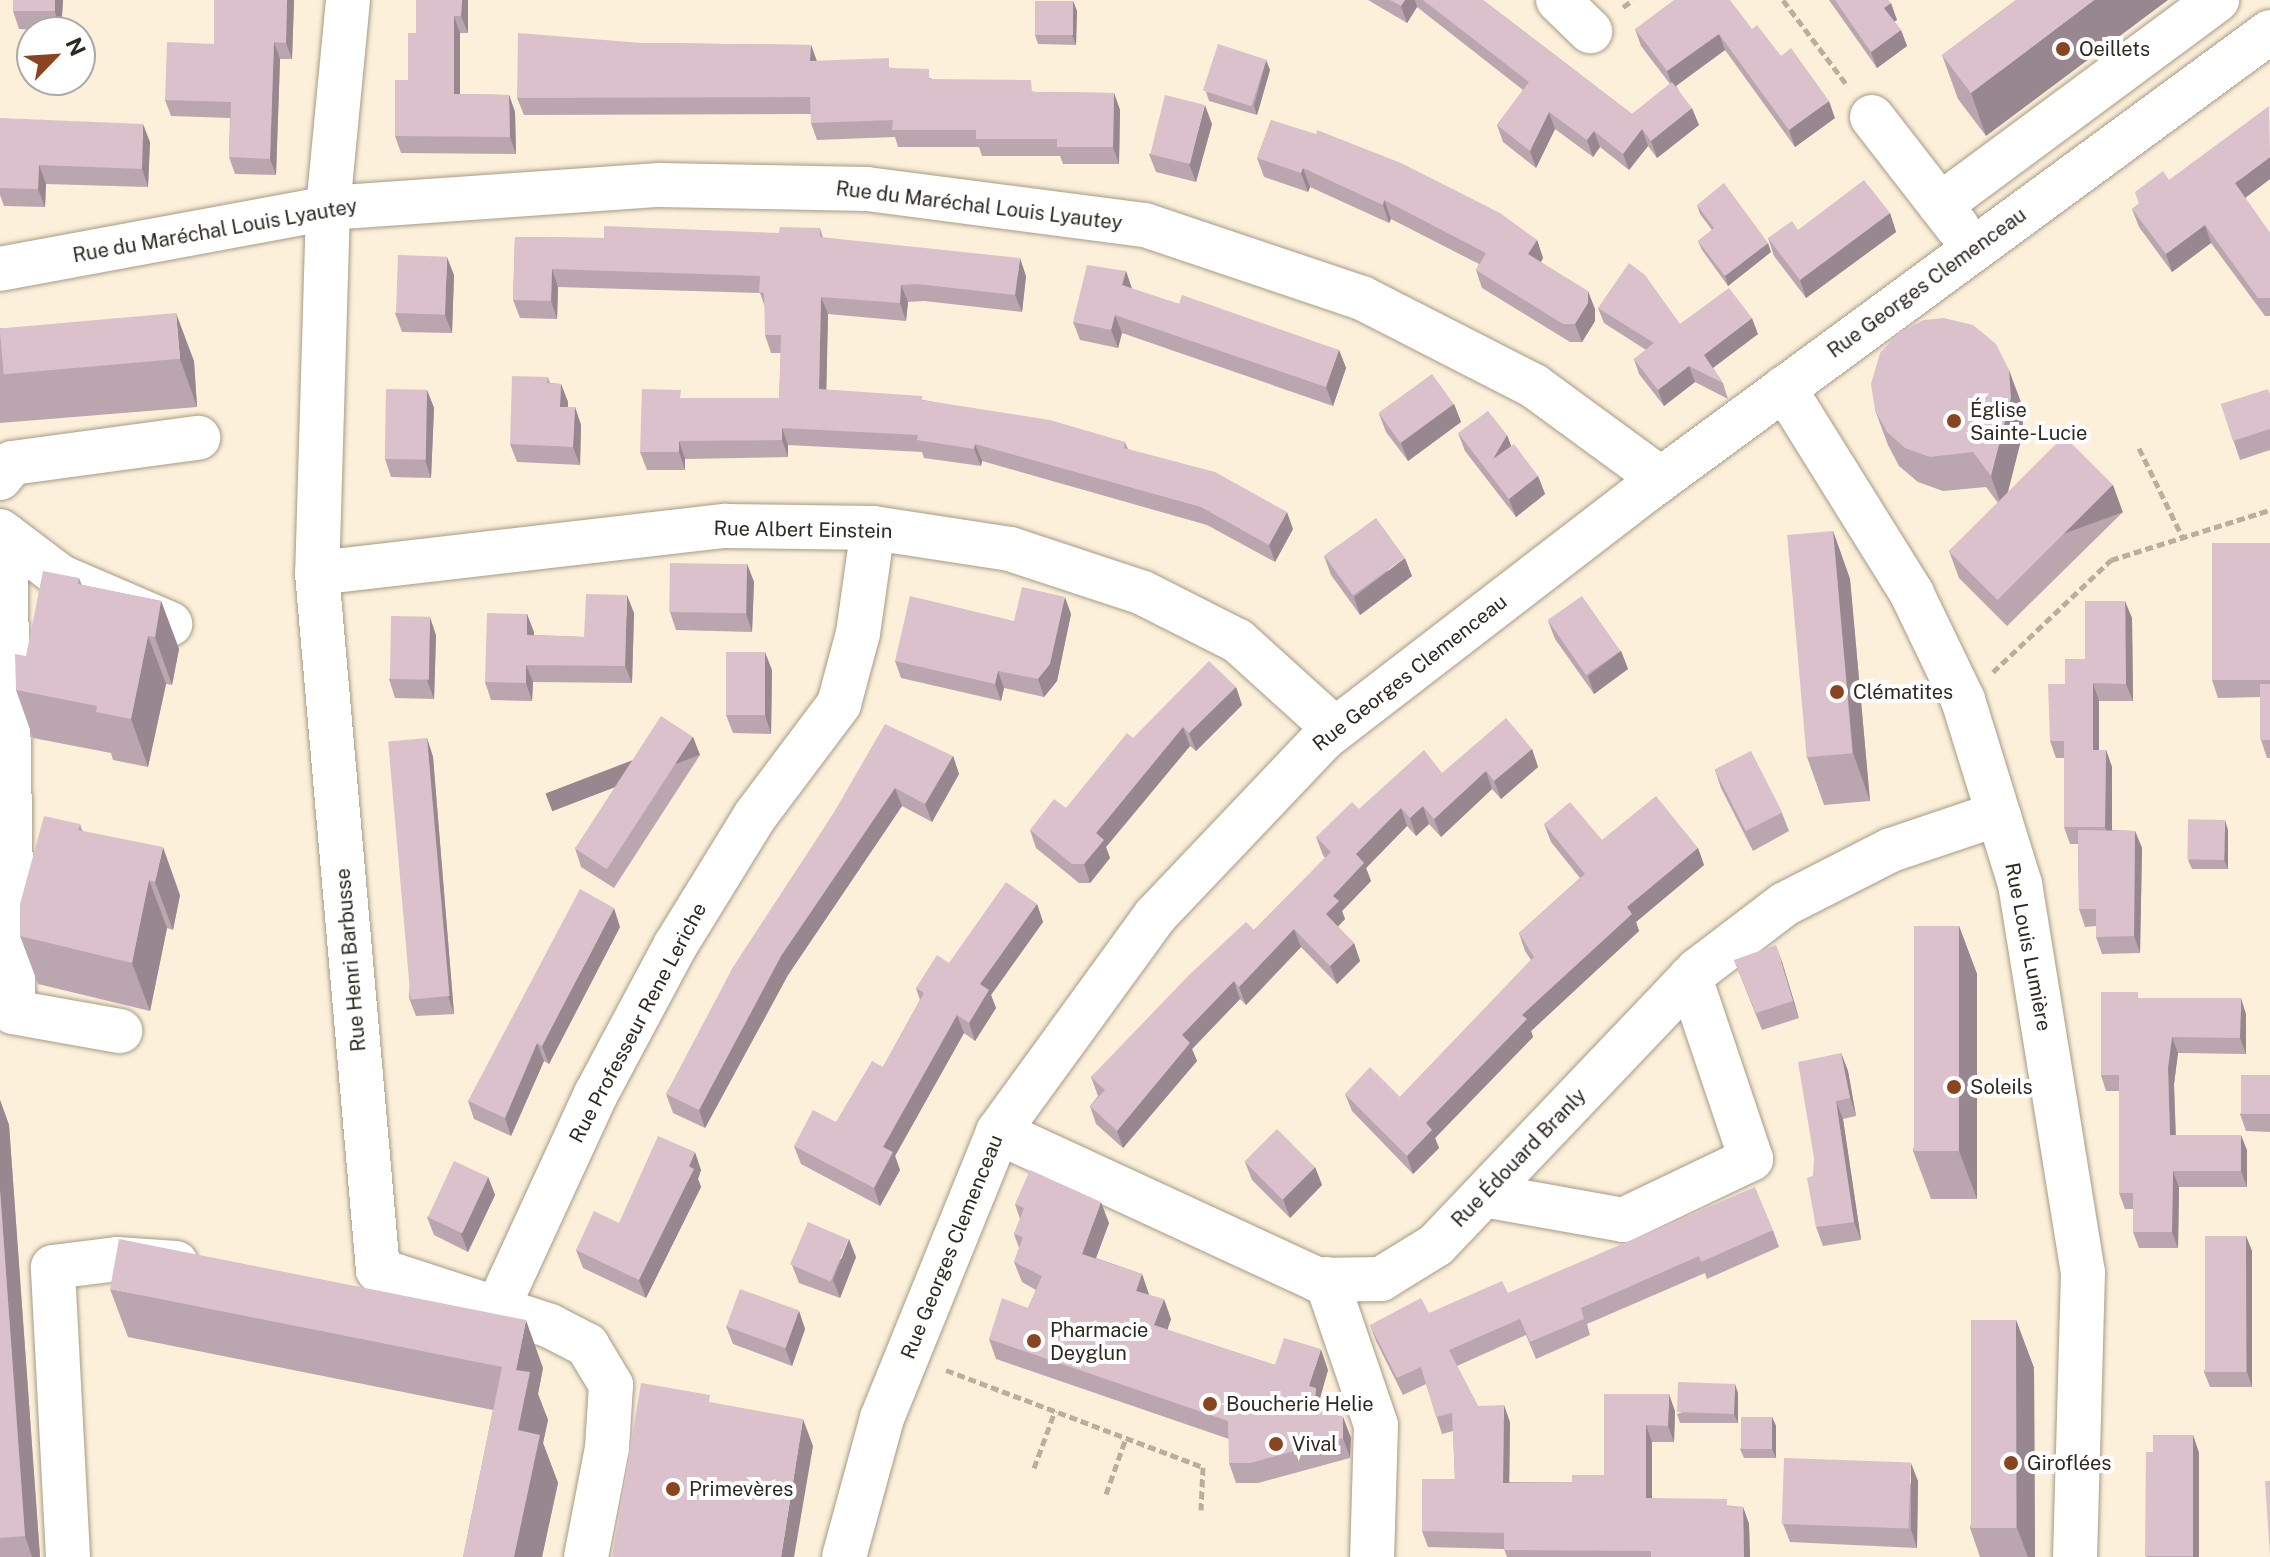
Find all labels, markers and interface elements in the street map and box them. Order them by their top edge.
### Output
north arrow [16,16,96,96]
text: N [61,33,91,60]
place label: Oeillets [2079,37,2150,61]
marker: Oeillets [2054,40,2072,58]
street label: Rue du Maréchal Louis Lyautey [834,176,1124,236]
street label: Rue du Maréchal Louis Lyautey [71,194,359,268]
street label: Rue Georges Clemenceau [1823,203,2031,363]
place label: Église Sainte-Lucie [1970,398,2087,445]
marker: Église Sainte-Lucie [1945,412,1963,430]
street label: Rue Albert Einstein [713,516,893,544]
street label: Rue Georges Clemenceau [1308,590,1512,756]
place label: Clématites [1853,680,1953,704]
marker: Clématites [1828,683,1846,701]
street label: Rue Louis Lumière [2000,861,2056,1033]
street label: Rue Henri Barbusse [331,867,371,1053]
street label: Rue Professeur Rene Leriche [564,899,712,1147]
place label: Soleils [1970,1075,2033,1099]
marker: Soleils [1945,1078,1963,1096]
street label: Rue Édouard Branly [1447,1084,1591,1232]
street label: Rue Georges Clemenceau [896,1131,1008,1363]
place label: Pharmacie Deyglun [1050,1318,1148,1365]
marker: Pharmacie Deyglun [1025,1332,1043,1350]
place label: Boucherie Helie [1226,1392,1374,1416]
marker: Boucherie Helie [1201,1395,1219,1413]
place label: Vival [1292,1432,1337,1456]
marker: Vival [1267,1435,1285,1453]
place label: Giroflées [2027,1451,2111,1475]
marker: Giroflées [2002,1454,2020,1472]
place label: Primevères [689,1477,793,1501]
marker: Primevères [664,1480,682,1498]

